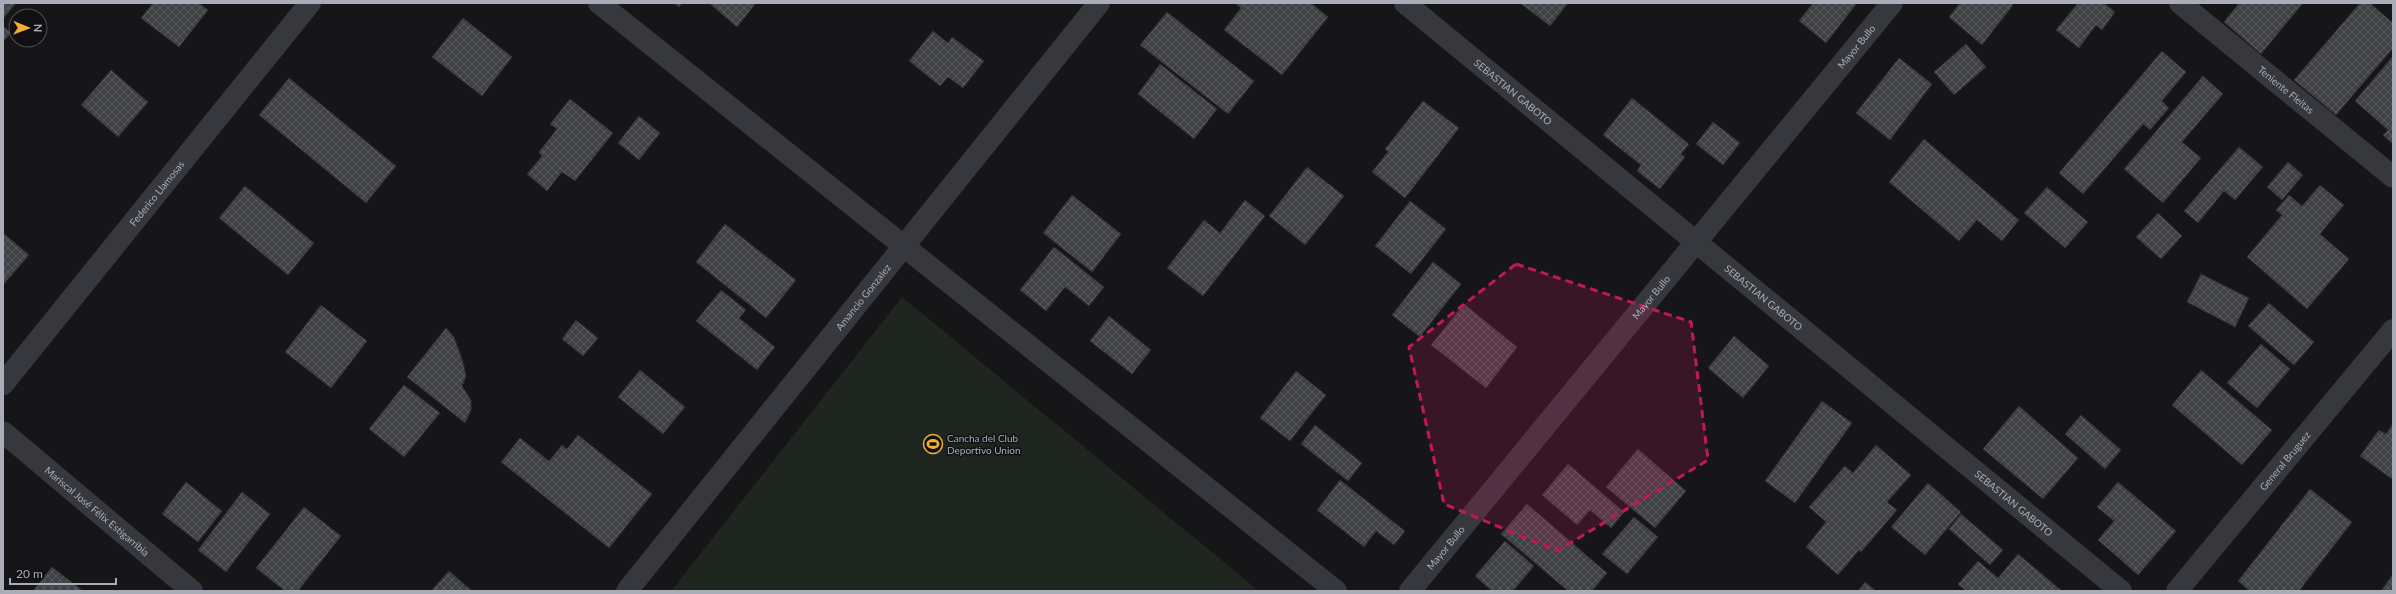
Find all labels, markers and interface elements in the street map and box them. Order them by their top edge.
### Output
north arrow [8,8,48,48]
street label: Mayor Bullo [1835,22,1878,71]
text: N [32,24,45,33]
street label: SEBASTIAN GABOTO [1472,56,1555,127]
street label: Teniente Fleitas [2256,63,2317,116]
street label: Federico Llamosas [127,158,187,228]
street label: Amancio Gonzalez [833,261,893,332]
street label: SEBASTIAN GABOTO [1722,262,1805,333]
street label: Mayor Bullo [1629,273,1673,321]
street label: General Bruguez [2257,428,2313,493]
place label: Cancha del Club Deportivo Union [947,432,1021,456]
sports icon: Cancha del Club Deportivo Union [922,433,944,455]
street label: Mariscal José Félix Estigarribia [42,464,152,559]
street label: SEBASTIAN GABOTO [1973,468,2055,539]
street label: Mayor Bullo [1424,523,1467,572]
scale bar [10,560,116,586]
text: 20 m [16,566,43,581]

